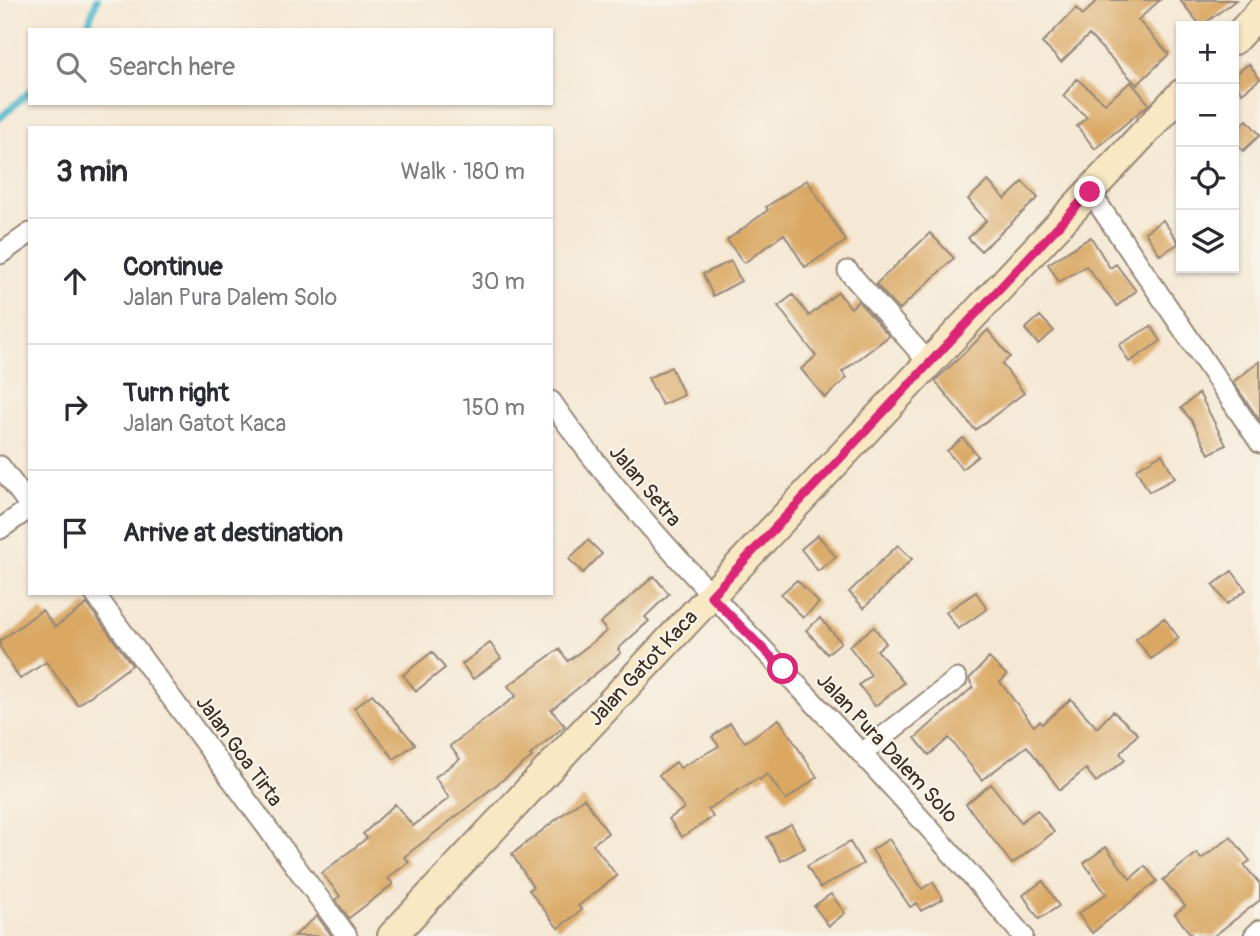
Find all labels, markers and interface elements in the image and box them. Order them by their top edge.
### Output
map controls [1176,21,1239,273]
button: + [1176,21,1239,84]
search box [28,28,553,105]
icon: search [52,48,90,86]
text: Search here [108,51,235,83]
button: − [1176,84,1239,147]
button: locate [1176,147,1239,210]
text: 3 min [56,153,128,190]
text: Walk · 180 m [400,157,525,186]
route end [1074,176,1105,207]
button: layers [1176,210,1239,273]
text: Continue [123,251,223,283]
icon: ahead [56,262,94,300]
text: 30 m [471,267,525,296]
text: Jalan Pura Dalem Solo [123,283,337,312]
text: Turn right [123,377,229,409]
icon: right [56,388,94,426]
text: 150 m [462,393,525,422]
text: Jalan Gatot Kaca [123,409,286,438]
street label: Jalan Setra [603,440,687,532]
icon: arrive [56,514,94,552]
text: Arrive at destination [123,517,343,549]
street label: Jalan Gatot Kaca [582,604,704,732]
route start [767,653,798,684]
street label: Jalan Pura Dalem Solo [810,667,964,829]
street label: Jalan Goa Tirta [190,690,288,812]

